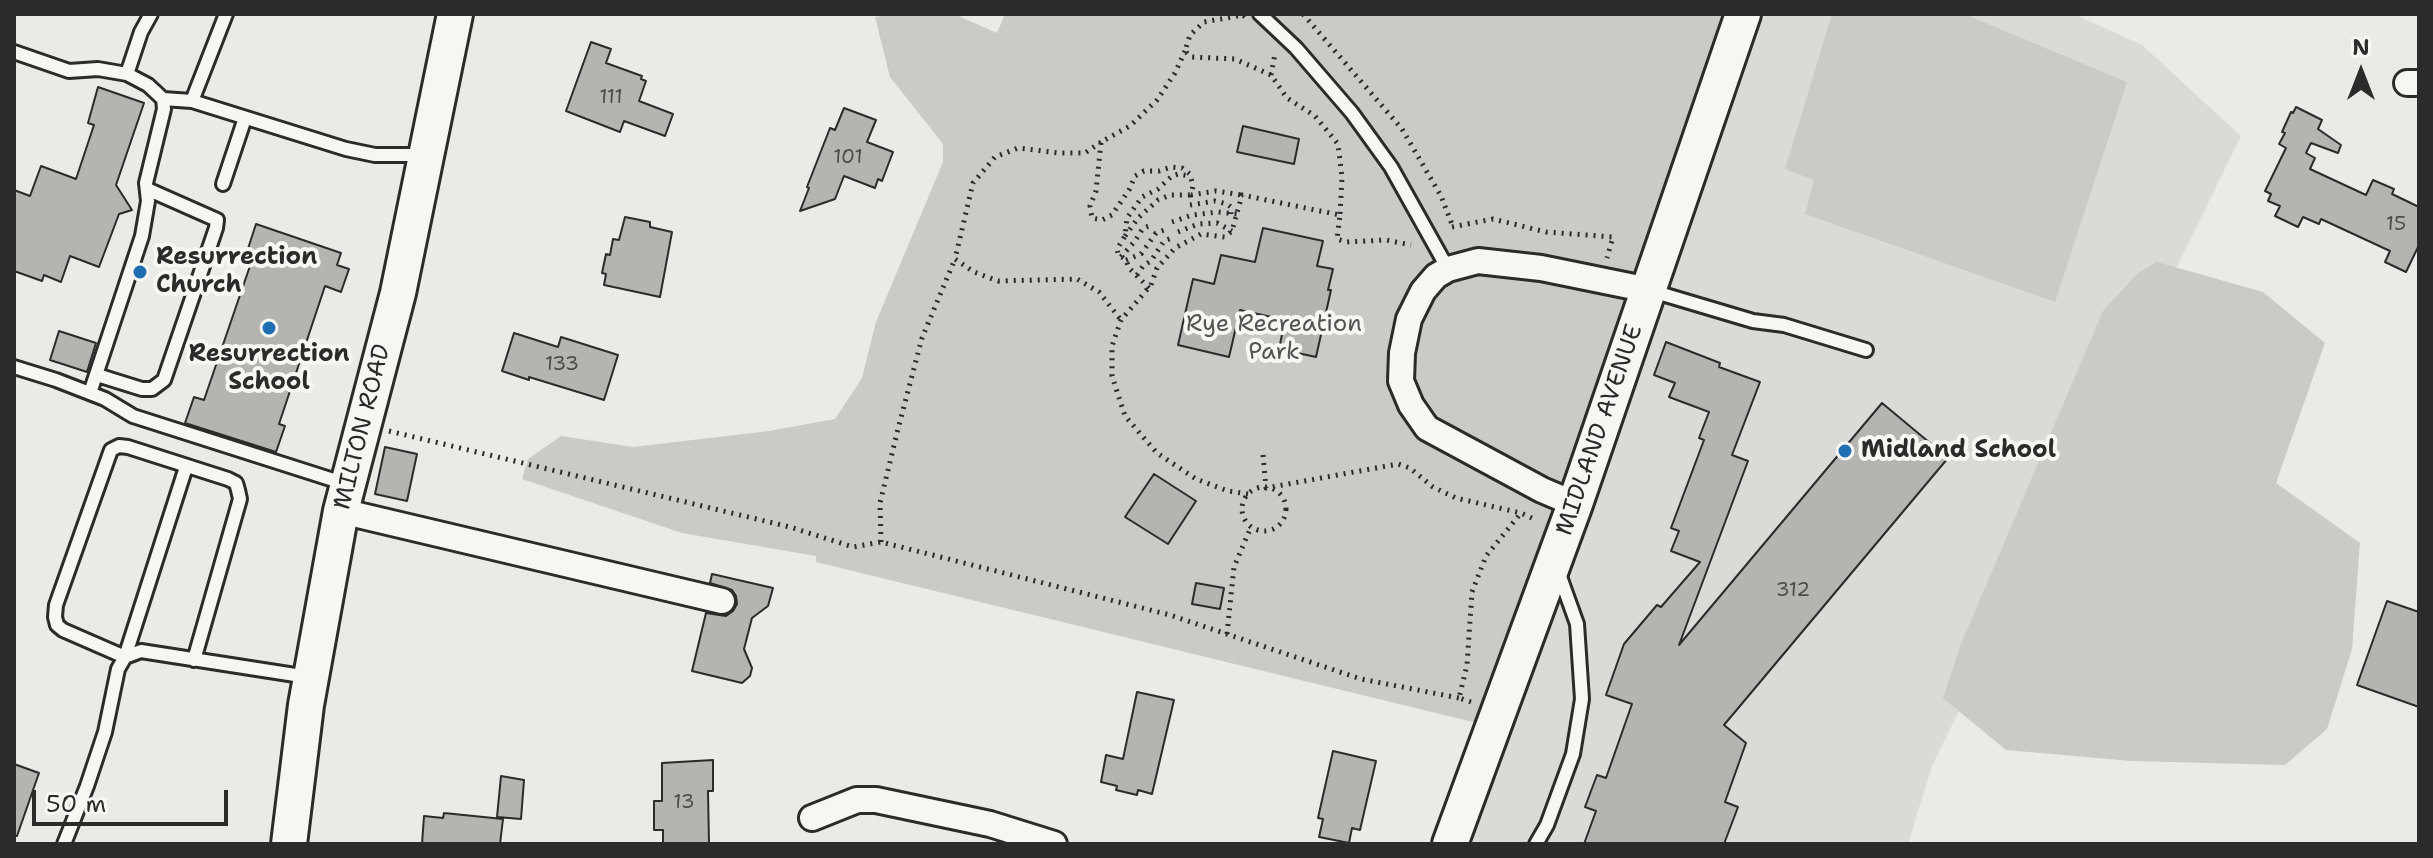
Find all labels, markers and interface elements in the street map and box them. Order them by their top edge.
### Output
north arrow [2321,32,2401,112]
text: N [2352,33,2370,62]
house number: 111 [599,86,623,110]
house number: 101 [833,146,863,170]
house number: 15 [2386,213,2406,237]
place label: Resurrection Church [156,244,317,300]
marker: Resurrection Church [131,263,149,281]
park label: Rye Recreation Park [1186,311,1362,367]
marker: Resurrection School [260,319,278,337]
street label: MIDLAND AVENUE [1550,321,1650,539]
place label: Resurrection School [188,341,350,397]
street label: MILTON ROAD [329,341,397,513]
house number: 133 [545,353,579,377]
place label: Midland School [1861,437,2056,465]
marker: Midland School [1836,442,1854,460]
house number: 312 [1776,579,1810,603]
scale bar [36,774,232,824]
text: 50 m [46,788,106,820]
house number: 13 [673,791,695,815]

